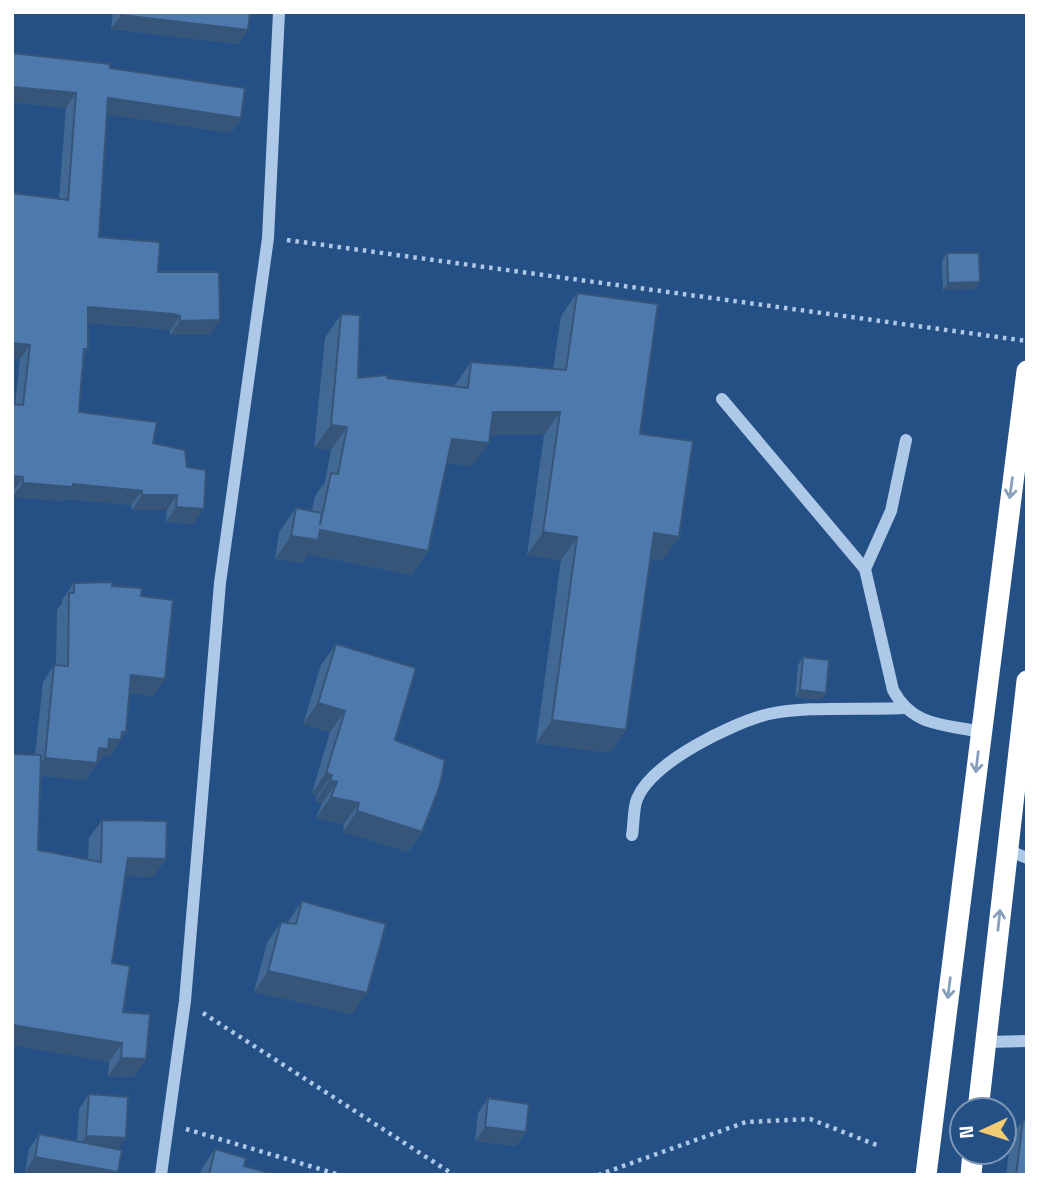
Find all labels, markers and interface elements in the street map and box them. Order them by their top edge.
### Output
one-way arrow [1004,476,1017,498]
one-way arrow [971,750,984,773]
one-way arrow [993,910,1006,932]
one-way arrow [943,976,956,999]
north arrow [948,1096,1018,1166]
text: N [954,1125,979,1139]

